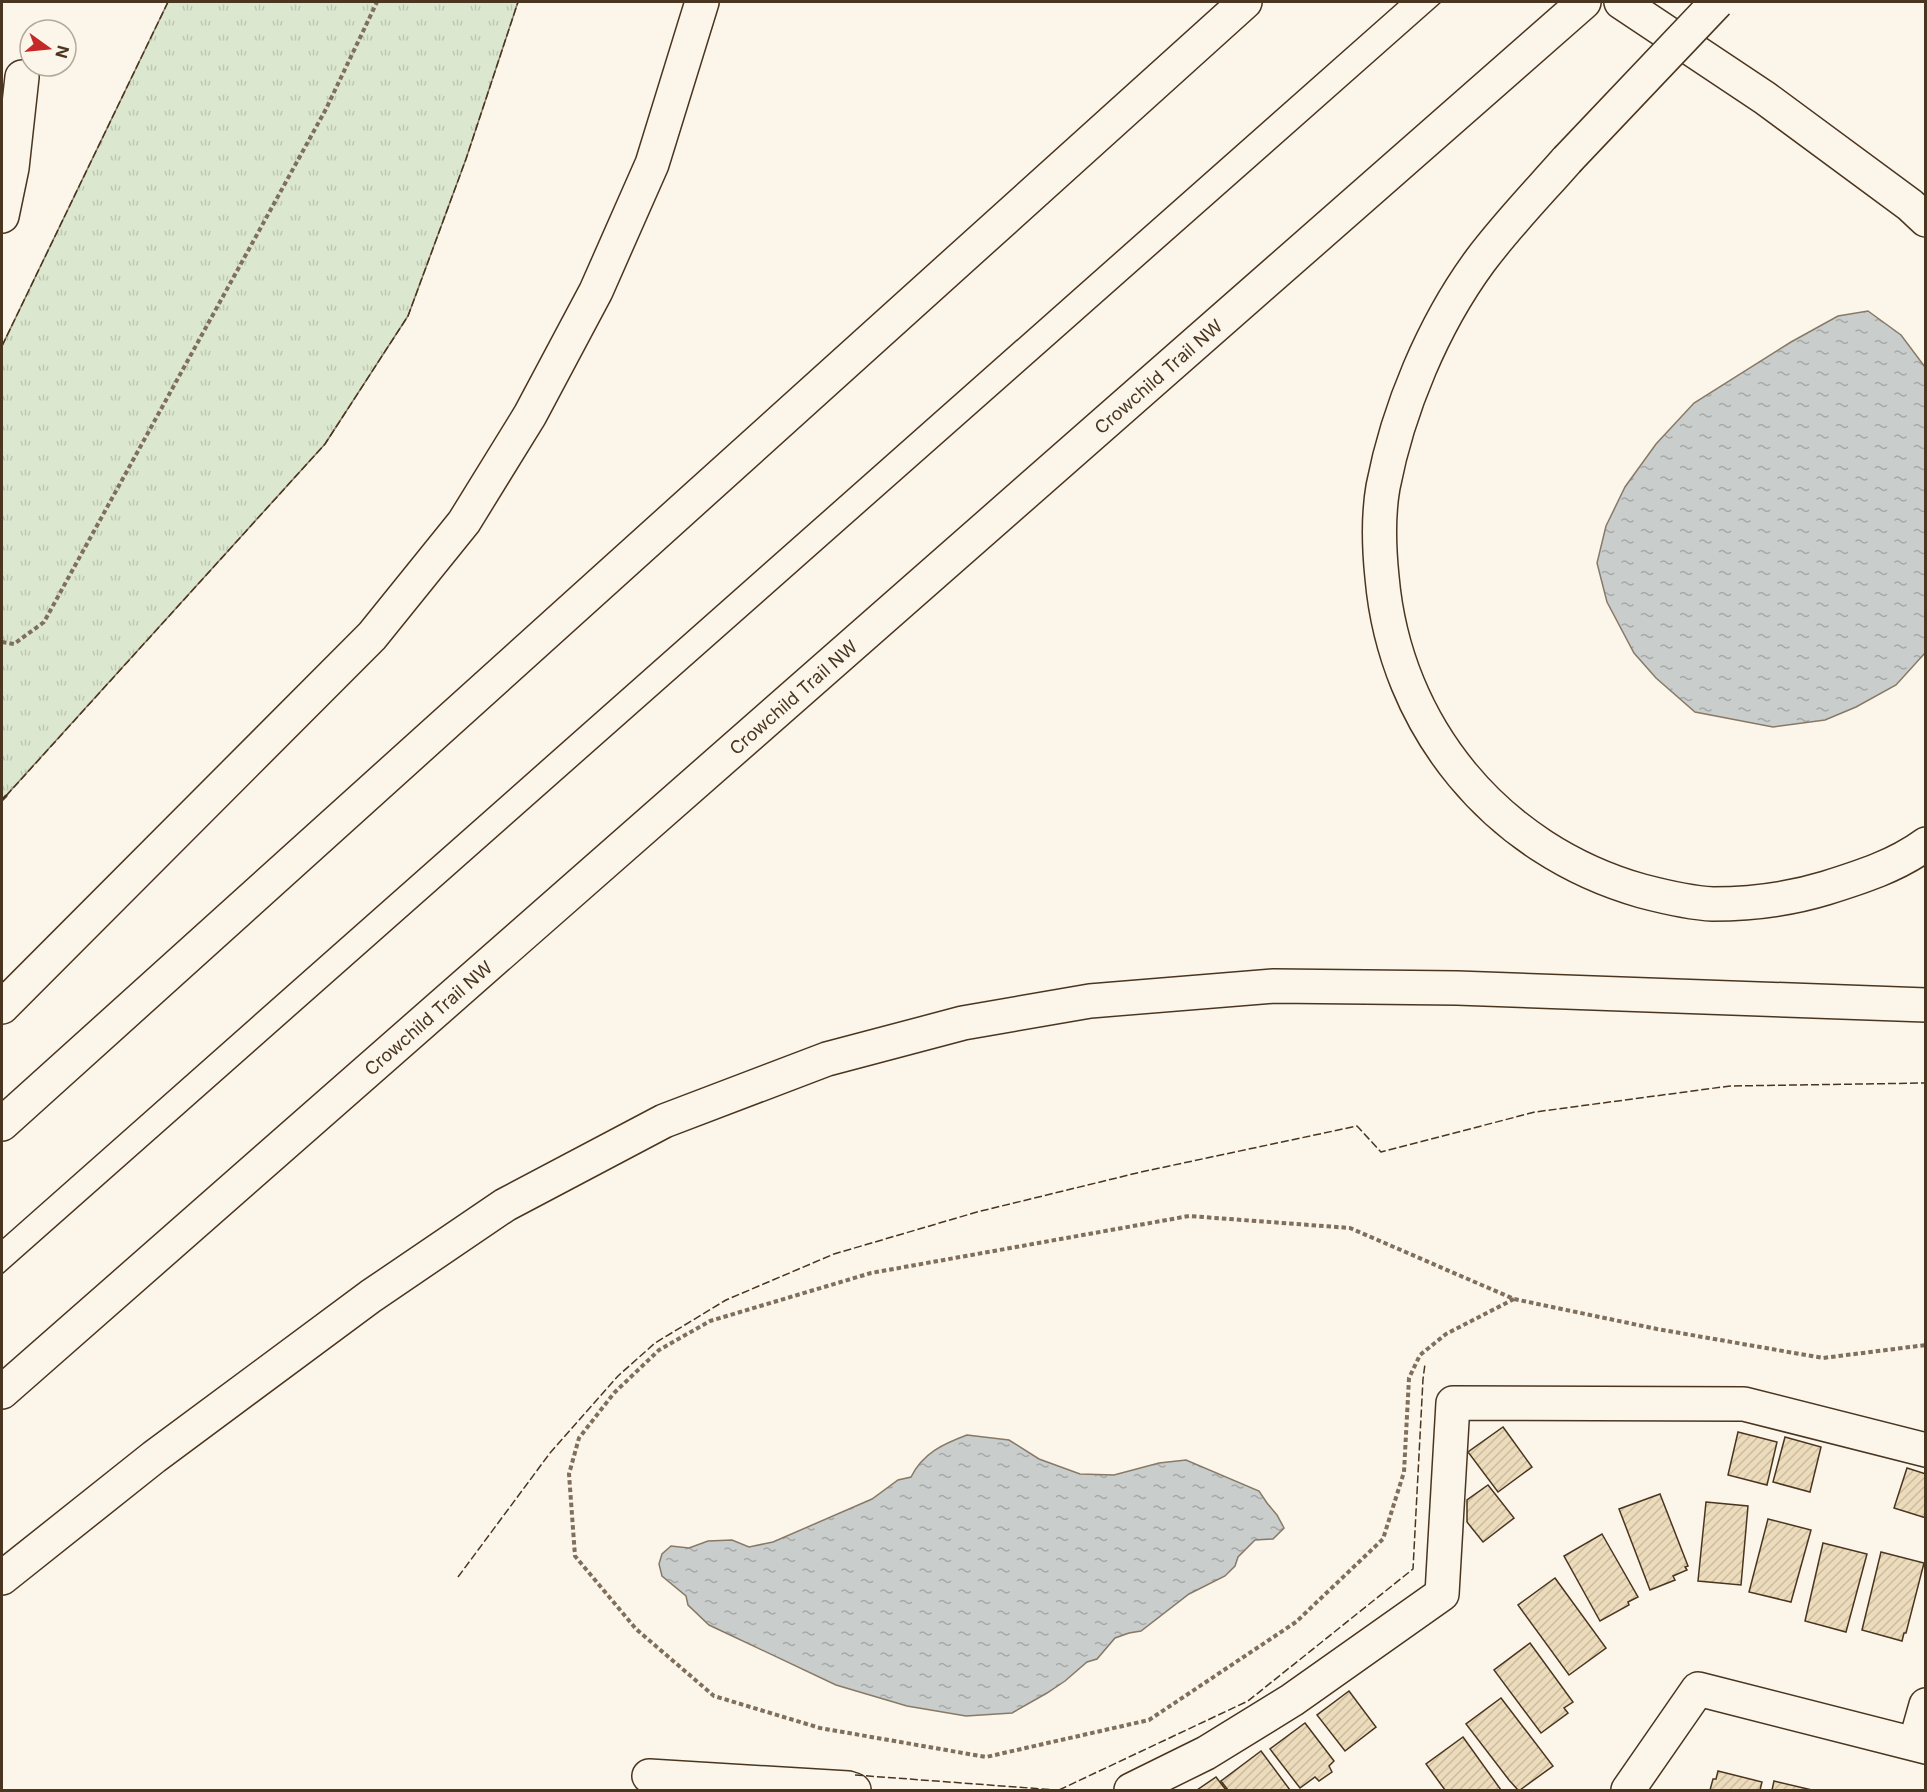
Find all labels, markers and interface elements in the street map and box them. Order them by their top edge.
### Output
north arrow [18,18,78,78]
text: N [51,43,74,60]
street label: Crowchild Trail NW [1090,314,1226,438]
street label: Crowchild Trail NW [725,635,861,759]
street label: Crowchild Trail NW [360,956,496,1079]

